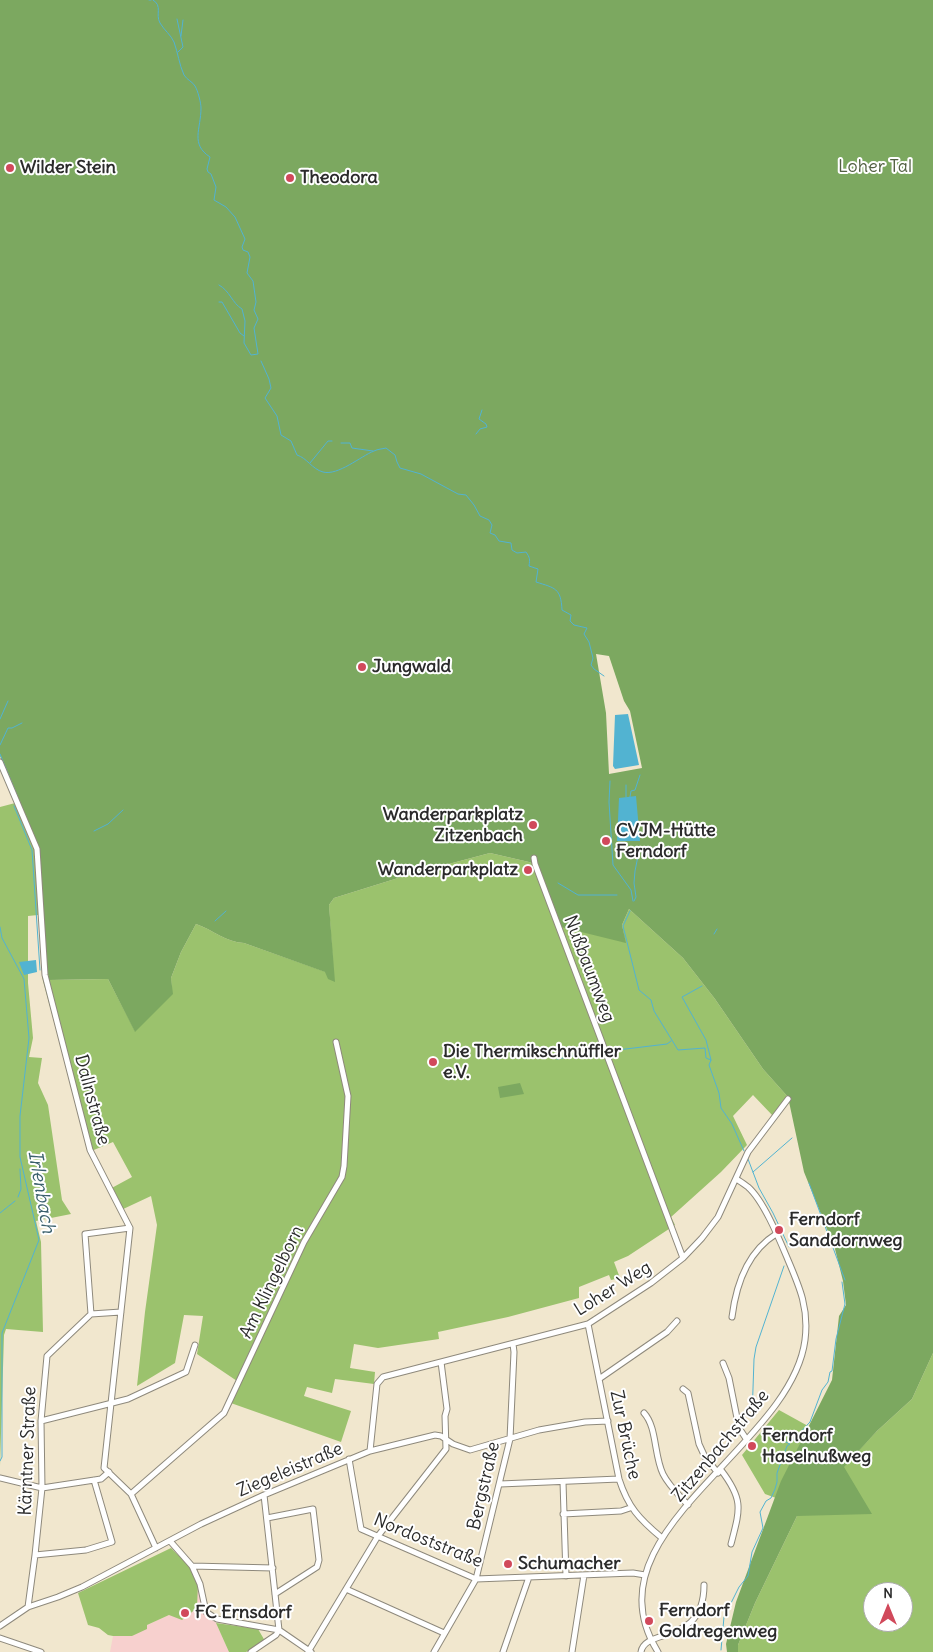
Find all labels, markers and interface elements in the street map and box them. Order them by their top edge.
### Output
park label: Loher Tal [838,156,912,178]
place label: Wilder Stein [20,157,116,179]
marker: Wilder Stein [4,162,16,174]
place label: Theodora [300,167,378,189]
marker: Theodora [284,172,296,184]
place label: Jungwald [372,656,451,678]
marker: Jungwald [356,661,368,673]
place label: Wanderparkplatz Zitzenbach [383,804,523,846]
marker: Wanderparkplatz Zitzenbach [527,819,539,831]
place label: CVJM-Hütte Ferndorf [616,820,716,862]
marker: CVJM-Hütte Ferndorf [600,835,612,847]
place label: Wanderparkplatz [378,859,518,881]
marker: Wanderparkplatz [522,864,534,876]
street label: Nußbaumweg [559,912,619,1026]
place label: Die Thermikschnüffler e.V. [443,1041,621,1084]
street label: Dallnstraße [70,1052,114,1148]
marker: Die Thermikschnüffler e.V. [427,1056,439,1068]
water label: Irlenbach [23,1149,59,1235]
place label: Ferndorf Sanddornweg [789,1209,903,1252]
street label: Am Klingelborn [235,1222,309,1342]
marker: Ferndorf Sanddornweg [773,1224,785,1236]
street label: Loher Weg [570,1257,656,1321]
street label: Kärntner Straße [15,1386,41,1516]
street label: Zitzenbachstraße [668,1386,774,1506]
street label: Zur Brüche [605,1388,645,1482]
place label: Ferndorf Haselnußweg [762,1425,871,1468]
street label: Ziegeleistraße [234,1438,346,1502]
street label: Bergstraße [463,1440,505,1532]
marker: Ferndorf Haselnußweg [746,1440,758,1452]
street label: Nordoststraße [370,1509,486,1573]
place label: Schumacher [518,1553,621,1575]
marker: Schumacher [502,1558,514,1570]
north arrow [863,1582,913,1632]
text: N [883,1584,893,1602]
place label: Ferndorf Goldregenweg [659,1600,777,1642]
place label: FC Ernsdorf [195,1602,292,1624]
marker: FC Ernsdorf [179,1607,191,1619]
marker: Ferndorf Goldregenweg [643,1615,655,1627]

